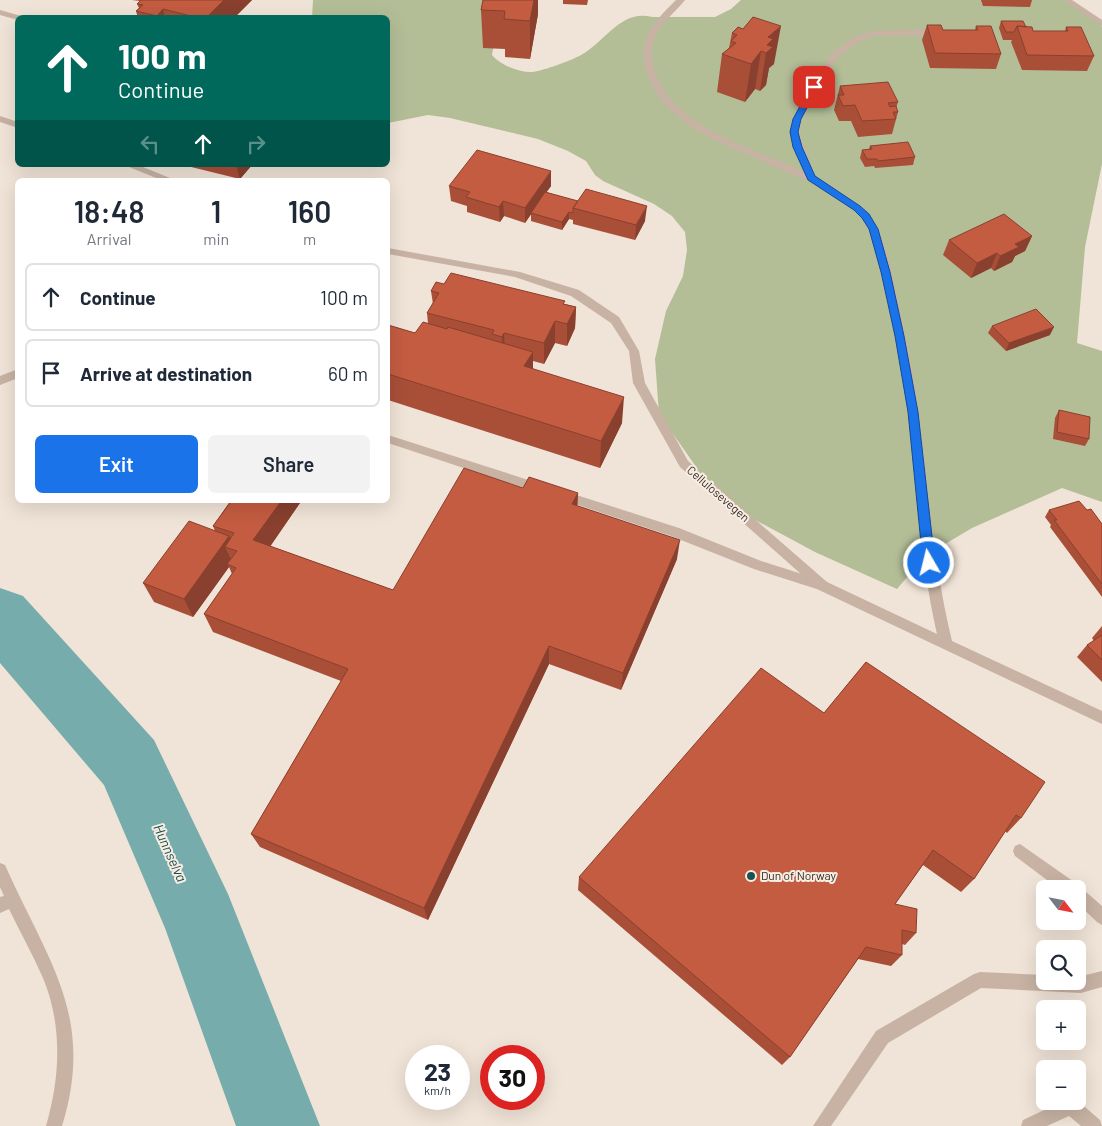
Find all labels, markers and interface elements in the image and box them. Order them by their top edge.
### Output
text: 100 m [118,34,207,76]
icon: ahead [35,35,100,100]
pin [793,66,835,108]
icon: arrive [800,73,828,101]
text: Continue [118,76,204,102]
icon: left [136,130,164,158]
icon: ahead [189,130,217,158]
icon: right [242,130,270,158]
text: 18:48 [74,193,144,229]
text: 1 [211,193,221,229]
text: 160 [288,193,331,229]
text: Arrival [87,229,131,248]
text: min [203,229,229,248]
text: m [303,229,316,248]
icon: ahead [37,283,65,311]
text: Continue [80,286,156,309]
text: 100 m [320,286,368,309]
icon: arrive [37,359,65,387]
text: Arrive at destination [80,362,252,385]
text: 60 m [328,362,368,385]
button: Exit [35,435,198,493]
button: Share [208,435,370,493]
street label: Cellulosevegen [685,462,753,524]
position arrow [902,536,954,588]
water label: Hunnselva [150,821,191,884]
place label: Dun of Norway [761,868,837,882]
marker: Dun of Norway [745,870,757,882]
north arrow [1036,880,1086,930]
map controls [1036,880,1086,1110]
button: search [1036,940,1086,990]
button: + [1036,1000,1086,1050]
speed limit sign: 30 [480,1045,545,1110]
text: 23 [424,1056,451,1086]
button: − [1036,1060,1086,1110]
text: km/h [424,1083,451,1097]

